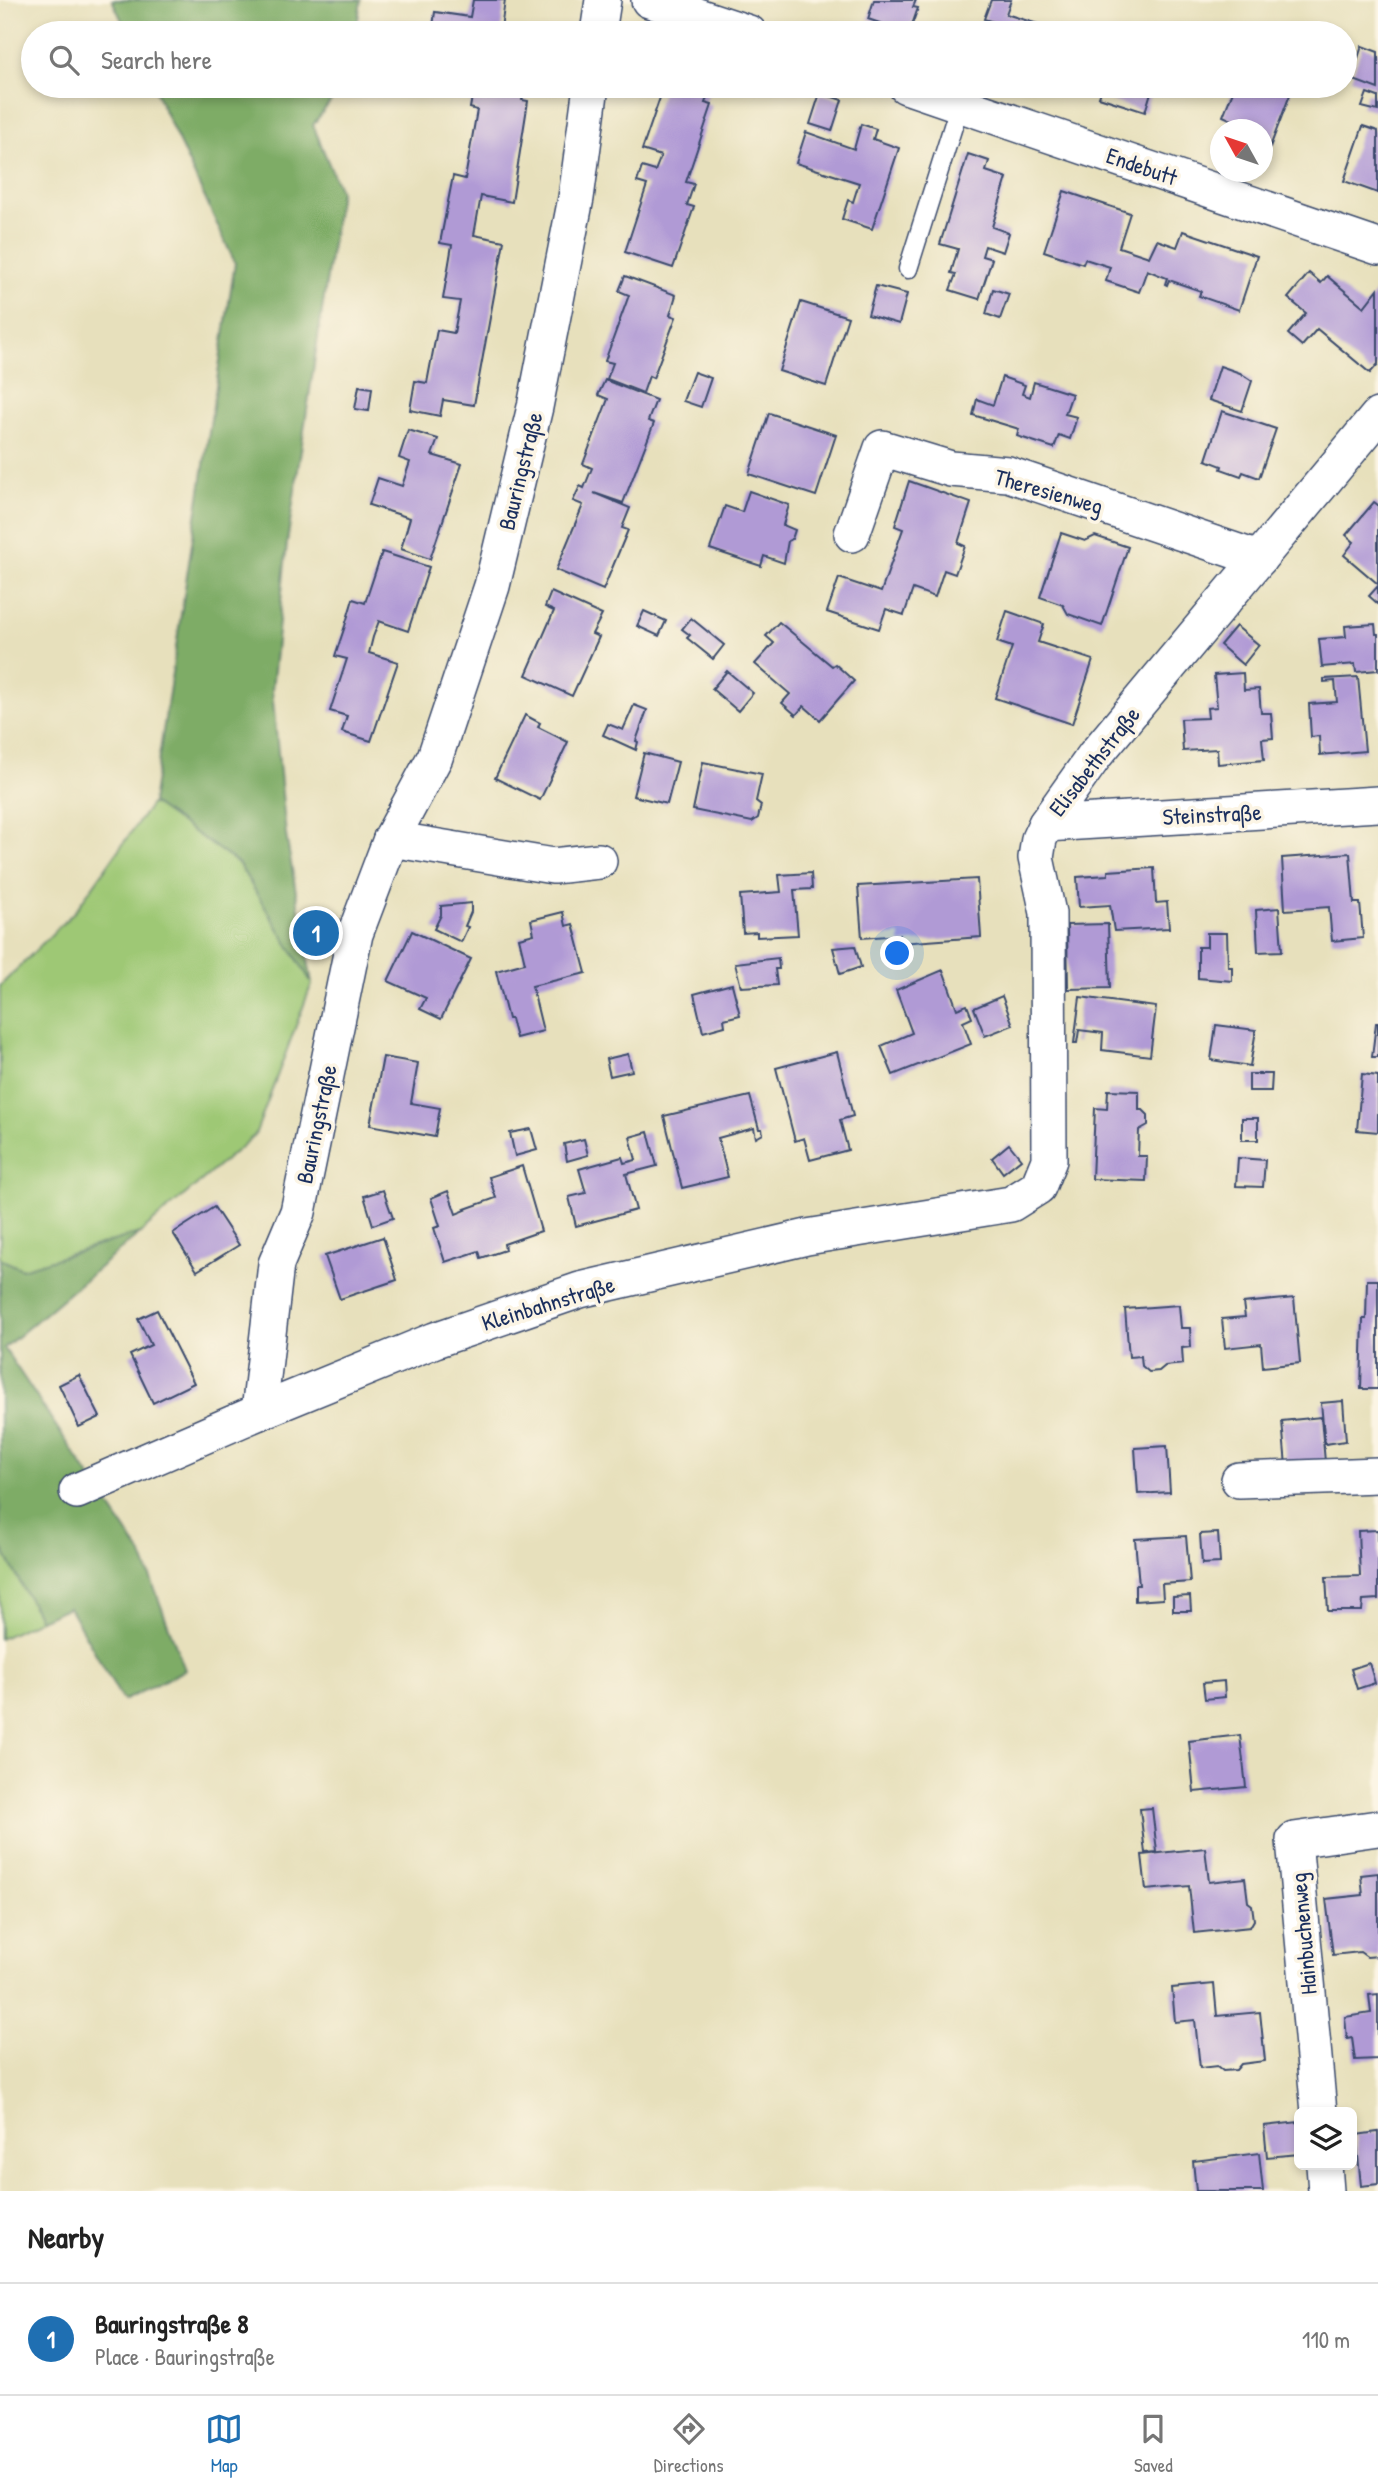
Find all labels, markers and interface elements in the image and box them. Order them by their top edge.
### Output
search box [21,21,1357,98]
icon: search [45,41,83,79]
text: Search here [101,42,212,77]
north arrow [1210,119,1273,182]
street label: Endebutt [1102,139,1183,193]
street label: Bauringstraße [490,409,550,533]
street label: Theresienweg [991,461,1107,521]
street label: Elisabethstraße [1041,700,1147,822]
street label: Steinstraße [1162,796,1262,832]
pin: 1 [293,907,339,959]
your location [880,936,914,970]
street label: Bauringstraße [288,1062,344,1186]
street label: Kleinbahnstraße [478,1268,618,1338]
street label: Hainbuchenweg [1282,1872,1324,1996]
map controls [1294,2107,1357,2170]
button: layers [1294,2107,1357,2170]
text: Nearby [28,2217,104,2257]
text: Bauringstraße 8 [95,2306,248,2341]
text: 1 [47,2324,55,2355]
text: 110 m [1302,2324,1350,2355]
text: Place · Bauringstraße [95,2341,275,2372]
tab: Map [205,2410,243,2478]
tab: Directions [654,2410,724,2478]
tab: Saved [1134,2410,1173,2478]

